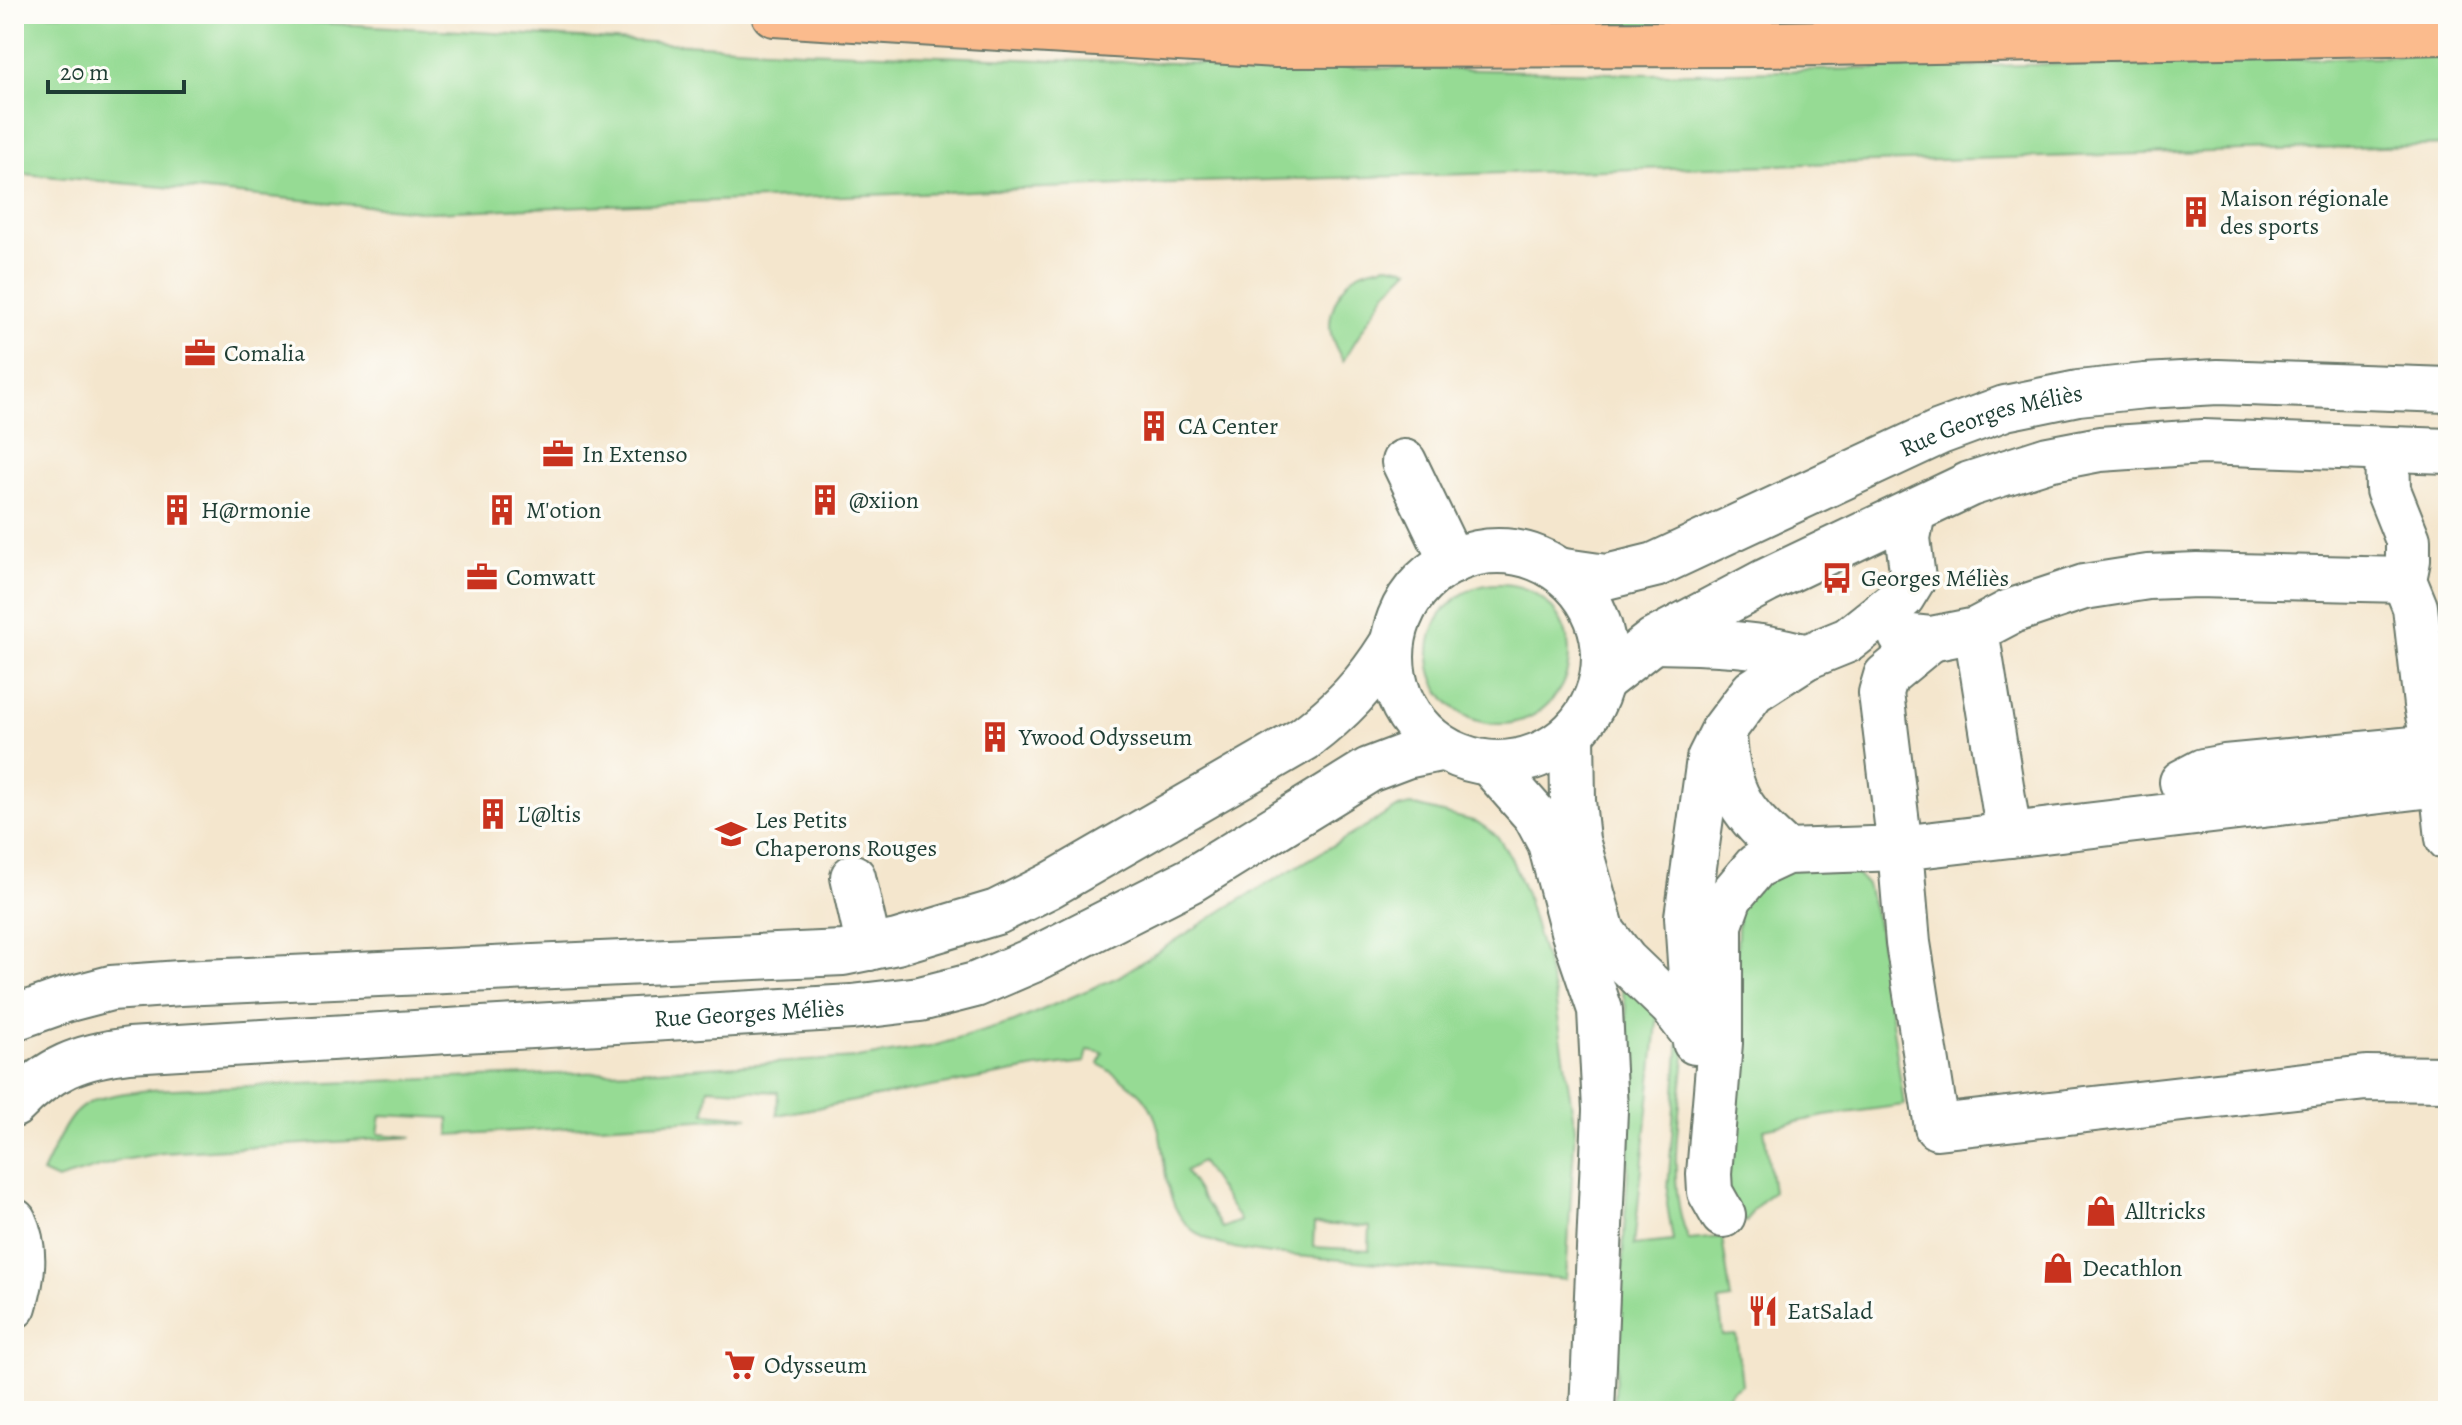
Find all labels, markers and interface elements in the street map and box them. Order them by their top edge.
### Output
scale bar [48,44,184,94]
text: 20 m [60,56,109,88]
place label: Maison régionale des sports [2220,182,2389,242]
building icon: Maison régionale des sports [2179,195,2213,229]
office icon: Comalia [183,336,217,370]
place label: Comalia [224,337,306,369]
street label: Rue Georges Méliès [1894,376,2085,465]
building icon: CA Center [1137,409,1171,443]
place label: CA Center [1178,410,1278,442]
office icon: In Extenso [541,437,575,471]
place label: In Extenso [582,438,687,470]
building icon: @xiion [808,483,842,517]
place label: @xiion [849,484,919,516]
building icon: H@rmonie [160,493,194,527]
building icon: M'otion [485,493,519,527]
place label: H@rmonie [201,494,311,526]
place label: M'otion [526,494,601,526]
office icon: Comwatt [465,560,499,594]
place label: Comwatt [506,561,596,593]
bus stop icon: Georges Méliès [1820,561,1854,595]
place label: Georges Méliès [1861,562,2009,594]
building icon: Ywood Odysseum [978,720,1012,754]
place label: Ywood Odysseum [1018,721,1193,753]
building icon: L'@ltis [476,797,510,831]
place label: L'@ltis [517,798,581,830]
place label: Les Petits Chaperons Rouges [755,804,937,864]
school or university icon: Les Petits Chaperons Rouges [714,817,748,851]
street label: Rue Georges Méliès [653,991,845,1035]
shop icon: Alltricks [2084,1194,2118,1228]
place label: Alltricks [2124,1195,2206,1227]
shop icon: Decathlon [2041,1251,2075,1285]
place label: Decathlon [2082,1252,2182,1284]
restaurant icon: EatSalad [1746,1294,1780,1328]
place label: EatSalad [1787,1295,1873,1327]
supermarket icon: Odysseum [723,1348,757,1382]
place label: Odysseum [764,1349,867,1381]

